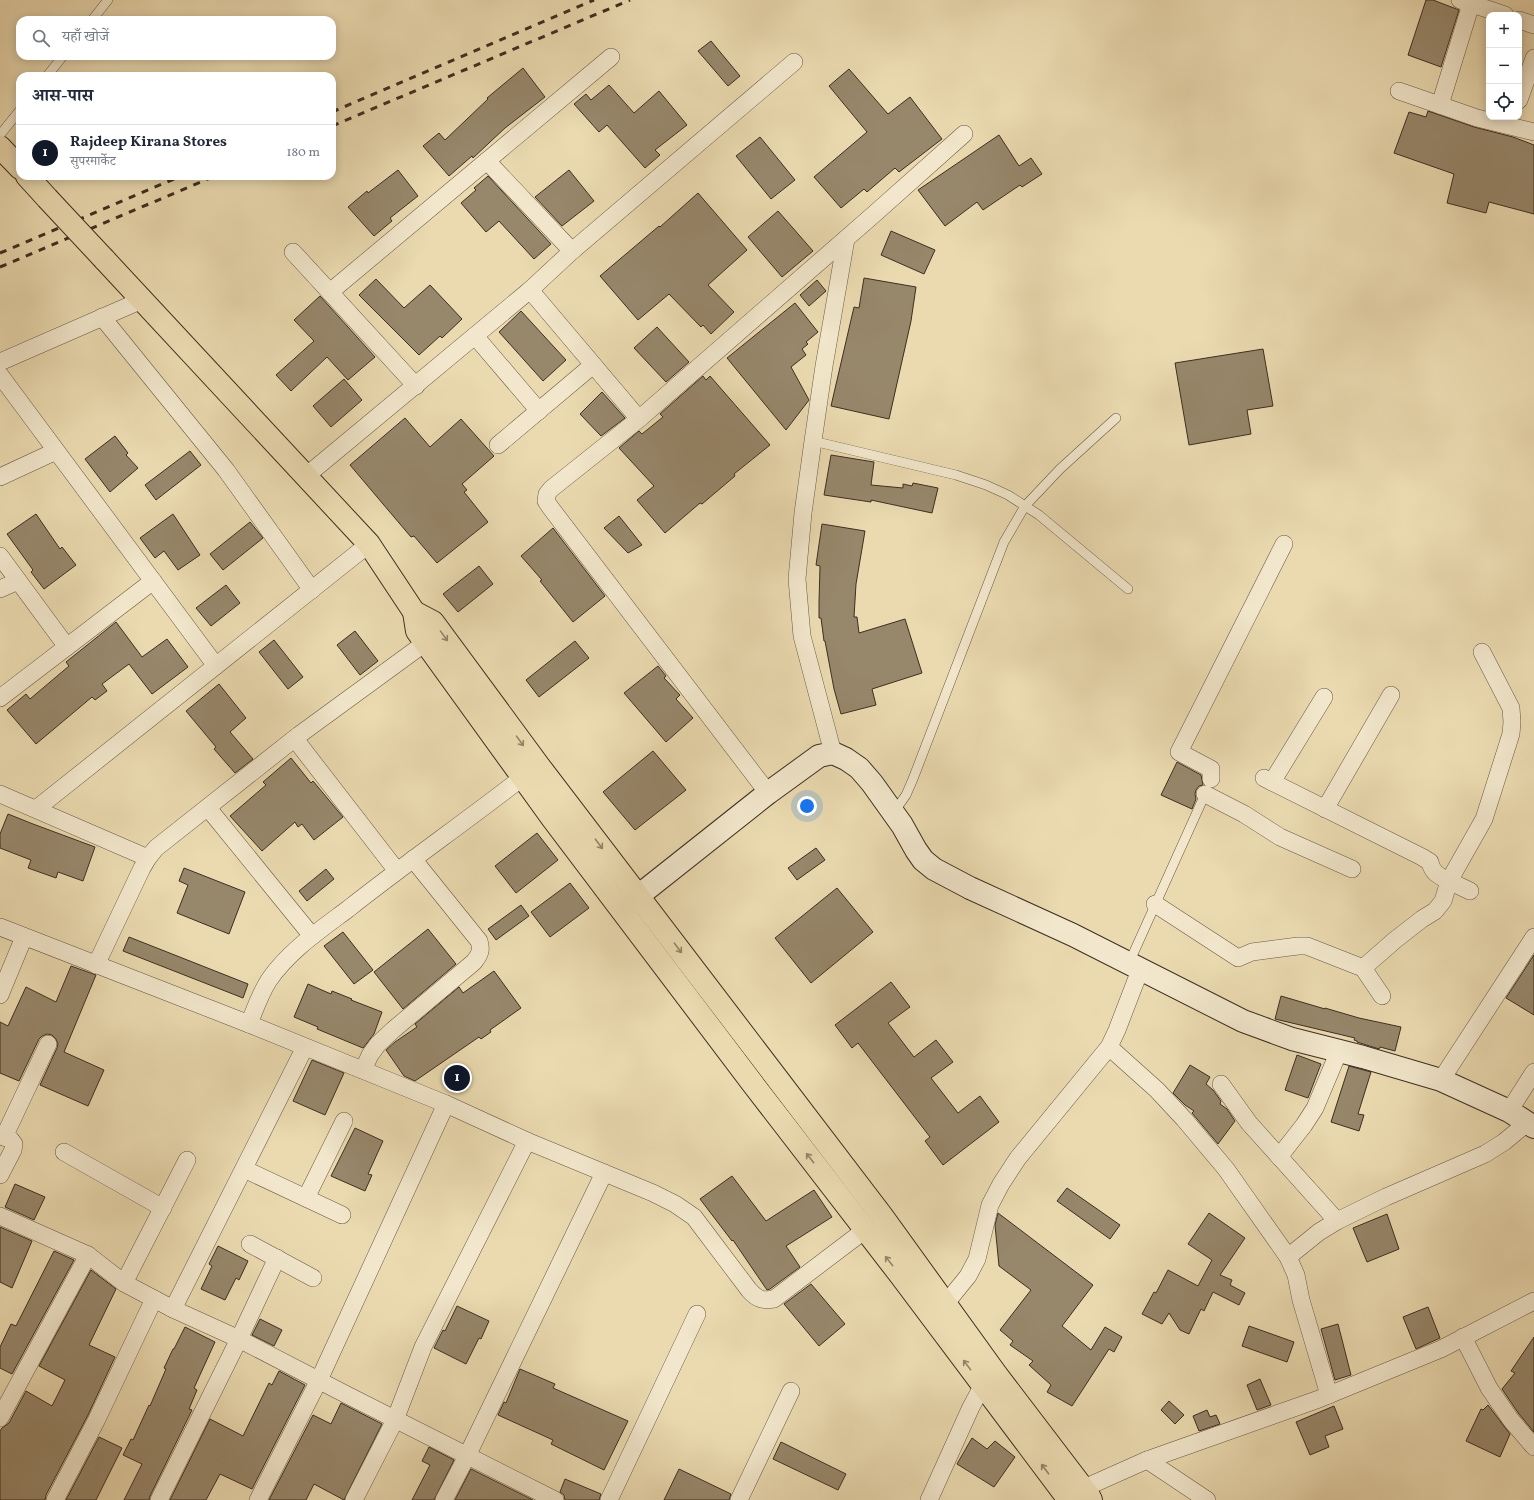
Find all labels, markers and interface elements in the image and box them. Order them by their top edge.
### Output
map controls [1486,12,1522,120]
button: + [1486,12,1522,48]
search box [16,16,336,60]
icon: search [30,27,52,49]
text: यहाँ खोजें [62,27,109,48]
button: − [1486,48,1522,84]
button: locate [1486,84,1522,120]
text: आस-पास [32,85,93,108]
text: Rajdeep Kirana Stores [70,132,227,153]
text: 1 [42,144,48,162]
text: 180 m [286,144,320,162]
text: सुपरमार्केट [70,153,116,171]
one-way arrow [440,630,448,641]
one-way arrow [516,735,525,746]
your location [797,796,817,816]
one-way arrow [595,839,603,850]
one-way arrow [674,942,682,953]
pin: 1 [444,1063,470,1093]
one-way arrow [806,1152,814,1163]
one-way arrow [885,1255,894,1266]
one-way arrow [963,1359,972,1370]
one-way arrow [1041,1463,1050,1474]

